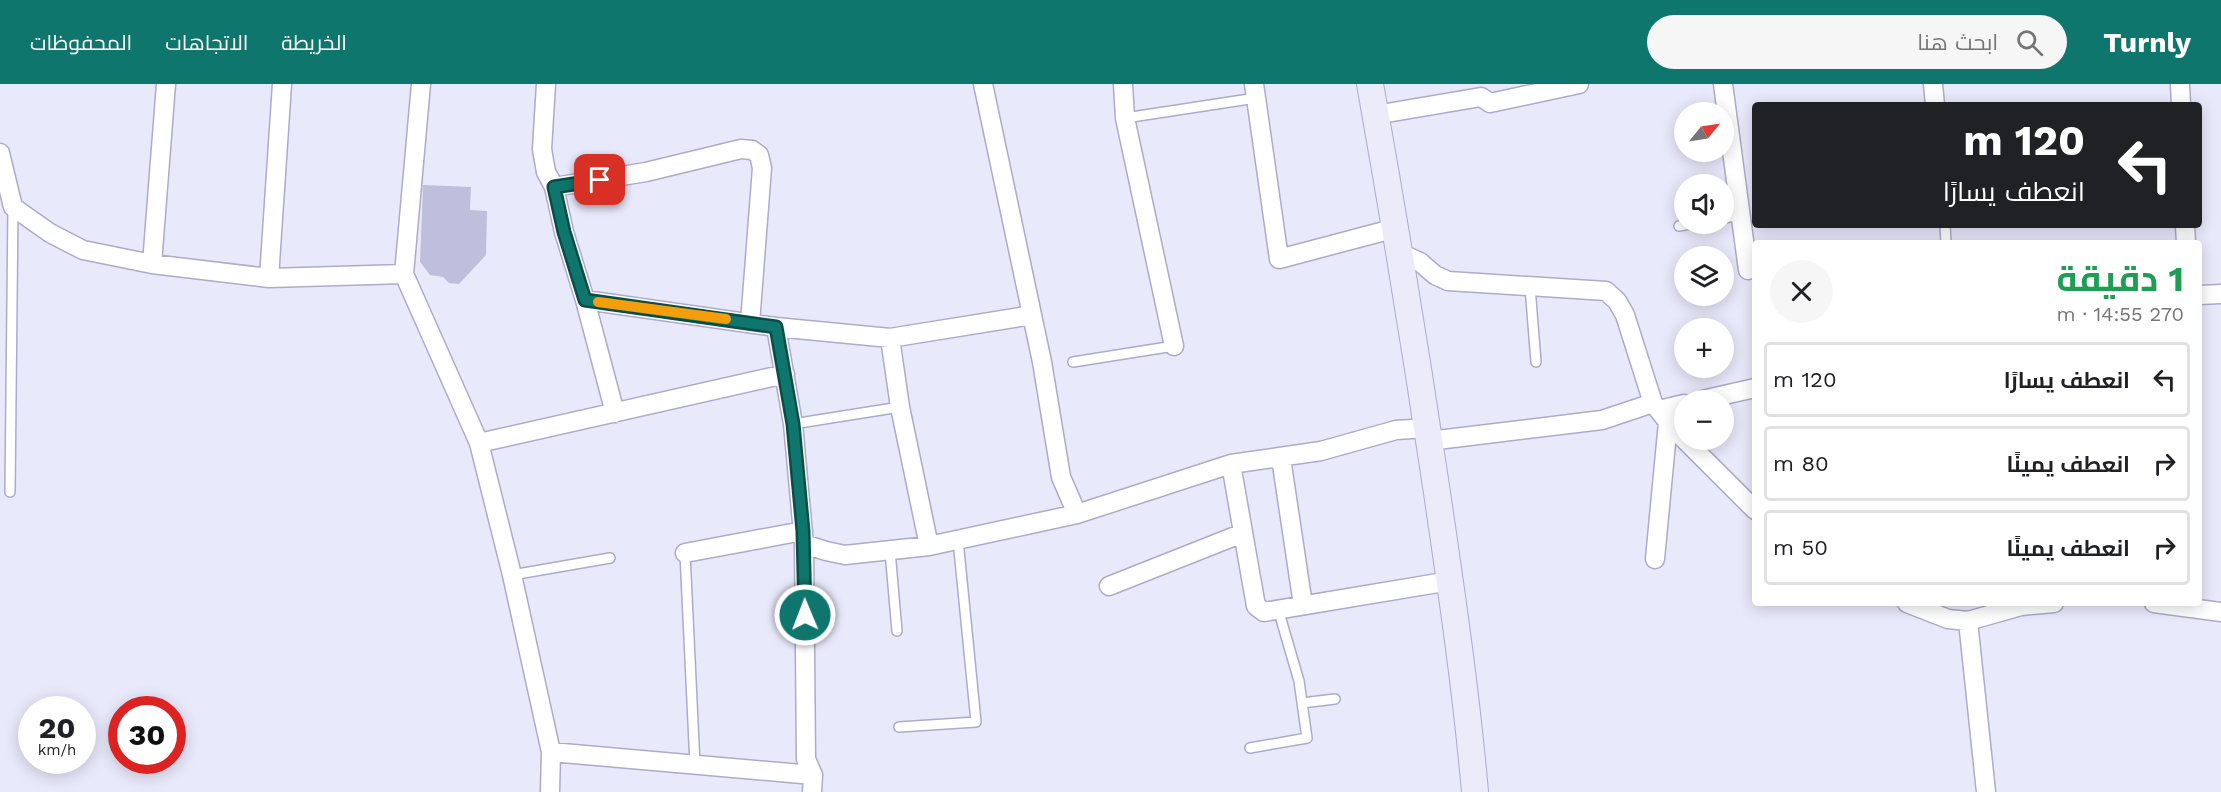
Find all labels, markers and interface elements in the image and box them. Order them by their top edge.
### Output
search box [1647,15,2067,69]
icon: search [2013,26,2046,59]
text: Turnly [2103,26,2191,59]
text: المحفوظات [30,30,132,55]
text: الاتجاهات [165,30,248,55]
text: الخريطة [281,30,347,55]
text: ابحث هنا [1917,30,1998,55]
north arrow [1674,102,1734,162]
map controls [1674,102,1734,450]
text: 120 m [1963,116,2085,165]
icon: left [2106,126,2184,204]
pin [574,154,625,205]
icon: arrive [583,163,616,196]
button: sound [1674,174,1734,234]
text: انعطف يسارًا [1943,176,2085,208]
button: layers [1674,246,1734,306]
text: 1 دقيقة [2056,258,2184,300]
button: close [1770,260,1833,323]
text: 270 m · 14:55 [2057,302,2184,326]
button: + [1674,318,1734,378]
icon: left [2148,363,2181,396]
text: 120 m [1773,367,1837,392]
text: انعطف يسارًا [2004,368,2130,393]
button: − [1674,390,1734,450]
icon: right [2148,447,2181,480]
text: 80 m [1773,451,1829,476]
text: انعطف يمينًا [2006,452,2130,477]
icon: right [2148,531,2181,564]
text: 50 m [1773,535,1828,560]
text: انعطف يمينًا [2006,536,2130,561]
position arrow [773,583,837,647]
speed limit sign: 30 [108,696,186,774]
text: 20 [38,710,76,745]
text: km/h [38,741,76,759]

